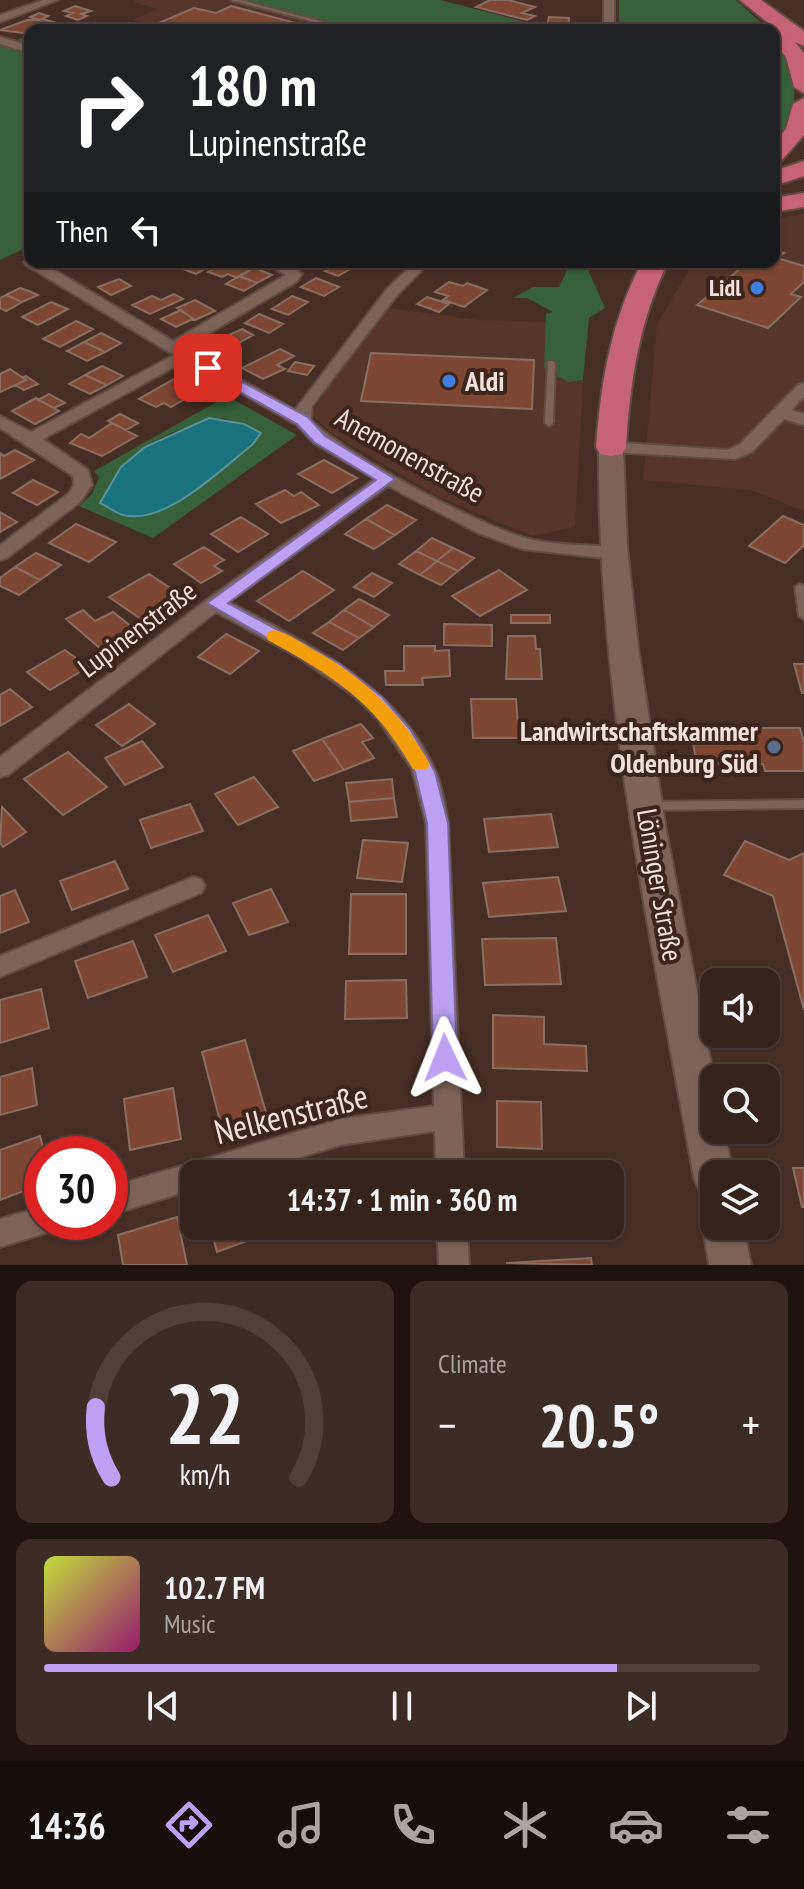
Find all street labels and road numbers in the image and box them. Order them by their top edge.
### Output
street label: Anemonenstraße [329,398,491,511]
street label: Lupinenstraße [70,572,203,685]
street label: Löninger Straße [629,806,692,964]
street label: Nelkenstraße [210,1073,372,1153]

